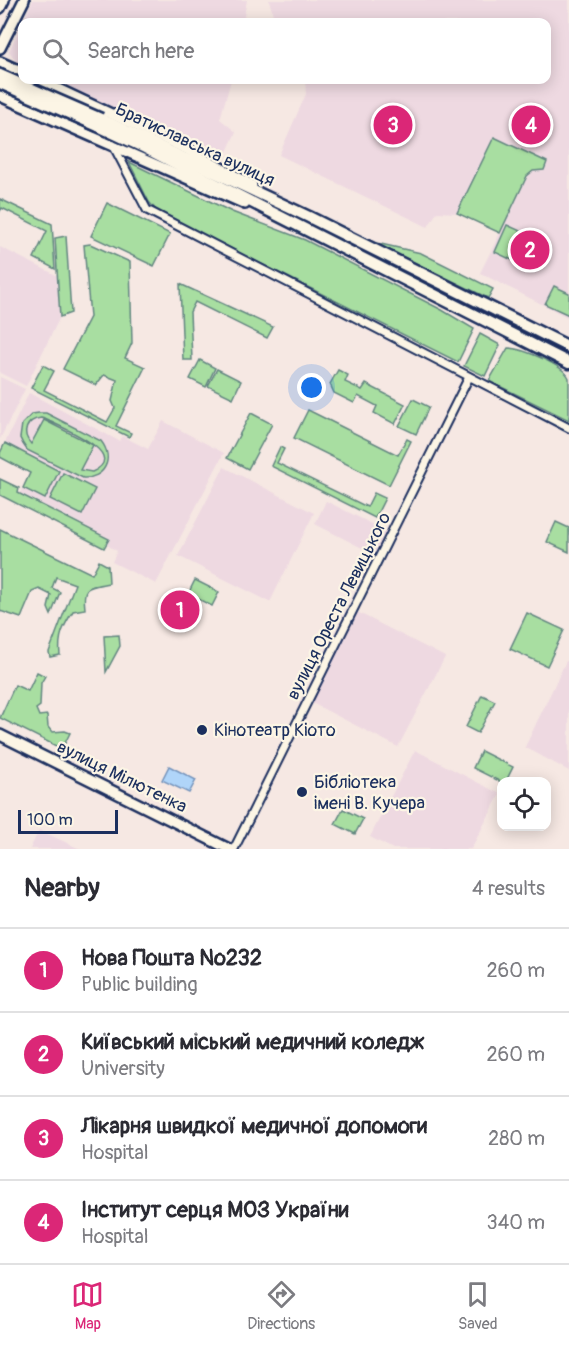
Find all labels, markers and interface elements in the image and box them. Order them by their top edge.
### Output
search box [18,18,551,84]
icon: search [39,35,72,68]
text: Search here [87,37,194,65]
street label: Братиславська вулиця [112,98,278,192]
pin: 3 [374,102,412,148]
pin: 4 [512,102,550,148]
pin: 2 [510,228,550,272]
your location [297,373,326,402]
street label: вулиця Ореста Левицького [282,508,396,704]
pin: 1 [160,588,200,632]
place label: Кінотеатр Кіото [214,719,336,742]
marker: Кінотеатр Кіото [195,723,209,737]
street label: вулиця Мілютенка [53,736,191,818]
place label: Бібліотека імені В. Кучера [314,771,425,815]
map controls [497,777,551,831]
button: locate [497,777,551,831]
marker: Бібліотека імені В. Кучера [295,785,309,799]
scale bar [18,807,118,834]
text: 100 m [27,810,73,830]
text: Nearby [24,872,100,904]
text: 4 results [472,876,545,901]
text: Нова Пошта №232 [81,944,262,972]
text: 1 [40,958,47,983]
text: 260 m [486,958,545,983]
text: Public building [81,972,197,997]
text: Київський міський медичний коледж [81,1028,424,1056]
text: 2 [38,1042,49,1067]
text: 260 m [486,1042,545,1067]
text: University [81,1056,165,1081]
text: Лікарня швидкої медичної допомоги [81,1112,427,1140]
text: 3 [38,1126,49,1151]
text: 280 m [488,1126,545,1151]
text: Hospital [81,1140,148,1165]
text: Інститут серця МОЗ України [81,1196,348,1224]
text: 4 [38,1210,49,1235]
text: 340 m [486,1210,545,1235]
text: Hospital [81,1224,148,1249]
tab: Map [71,1278,104,1334]
tab: Directions [247,1278,315,1334]
tab: Saved [458,1278,498,1334]

